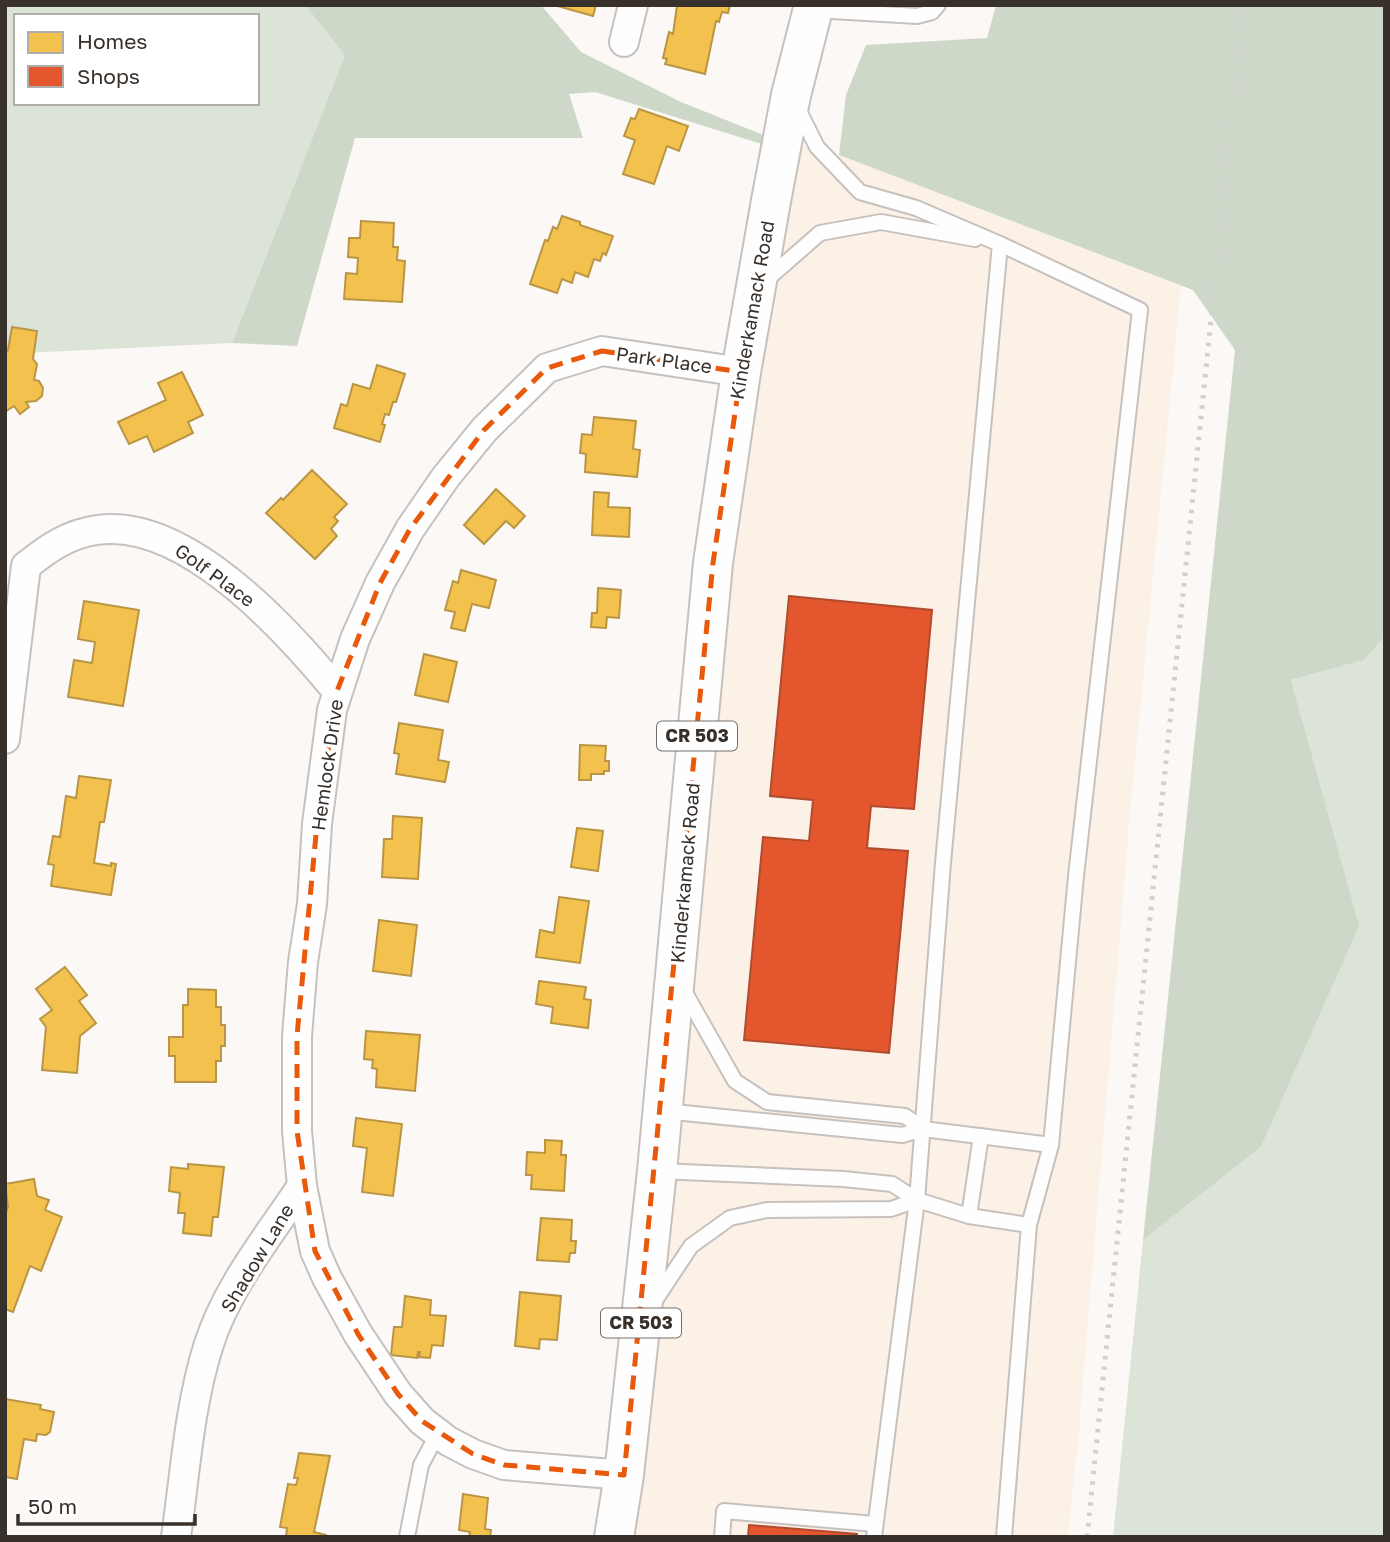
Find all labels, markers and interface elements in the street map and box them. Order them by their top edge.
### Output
legend [14,14,259,105]
text: Homes [77,28,147,54]
text: Shops [77,63,140,89]
street label: Kinderkamack Road [724,219,779,401]
street label: Park Place [615,341,713,378]
street label: Golf Place [171,538,260,611]
street label: Hemlock Drive [306,698,347,832]
road number: CR 503 [657,722,737,750]
street label: Kinderkamack Road [665,782,704,964]
street label: Shadow Lane [215,1199,298,1316]
road number: CR 503 [601,1308,681,1338]
scale bar [18,1482,194,1526]
text: 50 m [28,1493,77,1519]

